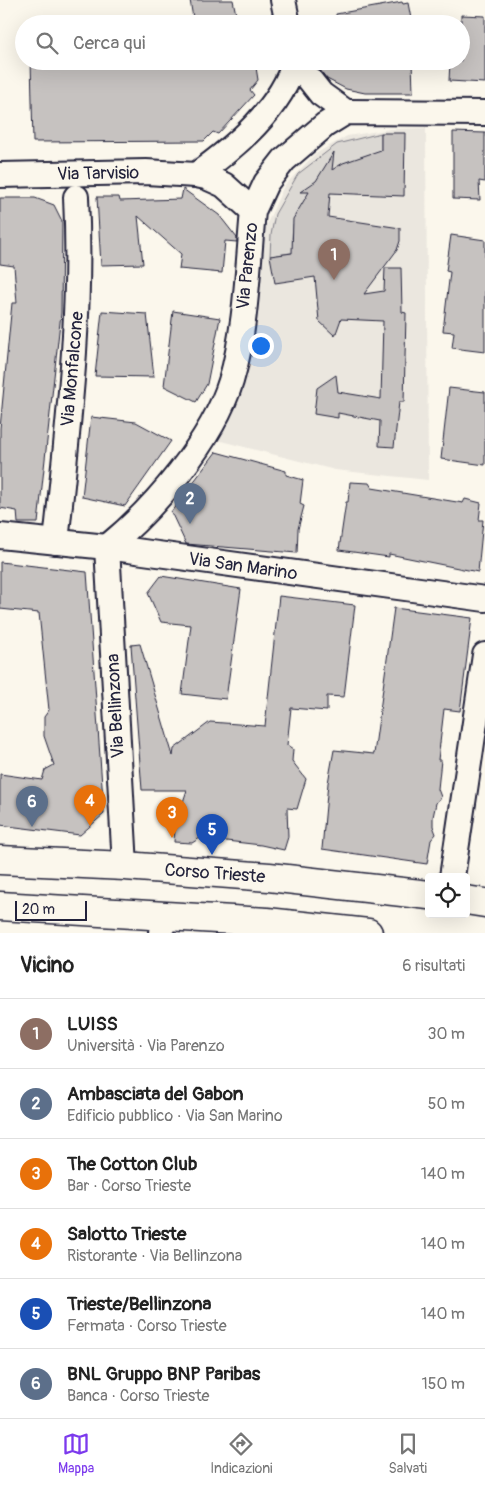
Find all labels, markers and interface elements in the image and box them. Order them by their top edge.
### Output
search box [15,15,470,70]
icon: search [33,29,61,57]
text: Cerca qui [73,31,145,55]
street label: Via Tarvisio [57,161,140,186]
street label: Via Parenzo [231,221,264,311]
pin: 1 [318,239,350,280]
street label: Via Monfalcone [56,310,89,428]
your location [248,333,274,359]
pin: 2 [174,483,206,524]
street label: Via San Marino [187,547,299,586]
street label: Via Bellinzona [101,653,130,759]
pin: 4 [74,785,106,826]
pin: 6 [16,786,48,827]
pin: 3 [156,797,188,838]
pin: 5 [196,814,228,855]
street label: Corso Trieste [164,859,266,888]
map controls [425,873,470,918]
button: locate [425,873,470,918]
scale bar [15,898,88,921]
text: 20 m [22,901,55,918]
text: Vicino [20,952,74,979]
text: 6 risultati [402,956,465,976]
text: LUISS [67,1012,118,1036]
text: 1 [33,1024,39,1044]
text: 30 m [427,1024,465,1044]
text: Università · Via Parenzo [67,1036,225,1056]
text: Ambasciata del Gabon [67,1082,243,1106]
text: 2 [32,1094,40,1114]
text: 50 m [428,1094,465,1114]
text: Edificio pubblico · Via San Marino [67,1106,283,1126]
text: The Cotton Club [67,1152,197,1176]
text: 3 [32,1164,40,1184]
text: 140 m [421,1164,465,1184]
text: Bar · Corso Trieste [67,1176,191,1196]
text: Salotto Trieste [67,1222,186,1246]
text: 4 [31,1234,41,1254]
text: 140 m [421,1234,465,1254]
text: Ristorante · Via Bellinzona [67,1246,242,1266]
text: Trieste/Bellinzona [67,1292,211,1316]
text: 5 [32,1304,40,1324]
text: 140 m [421,1304,465,1324]
text: Fermata · Corso Trieste [67,1316,227,1336]
text: BNL Gruppo BNP Paribas [67,1362,260,1386]
text: 6 [31,1374,41,1394]
text: 150 m [421,1374,465,1394]
text: Banca · Corso Trieste [67,1386,209,1406]
tab: Mappa [58,1430,94,1477]
tab: Indicazioni [210,1430,273,1477]
tab: Salvati [388,1430,427,1477]

